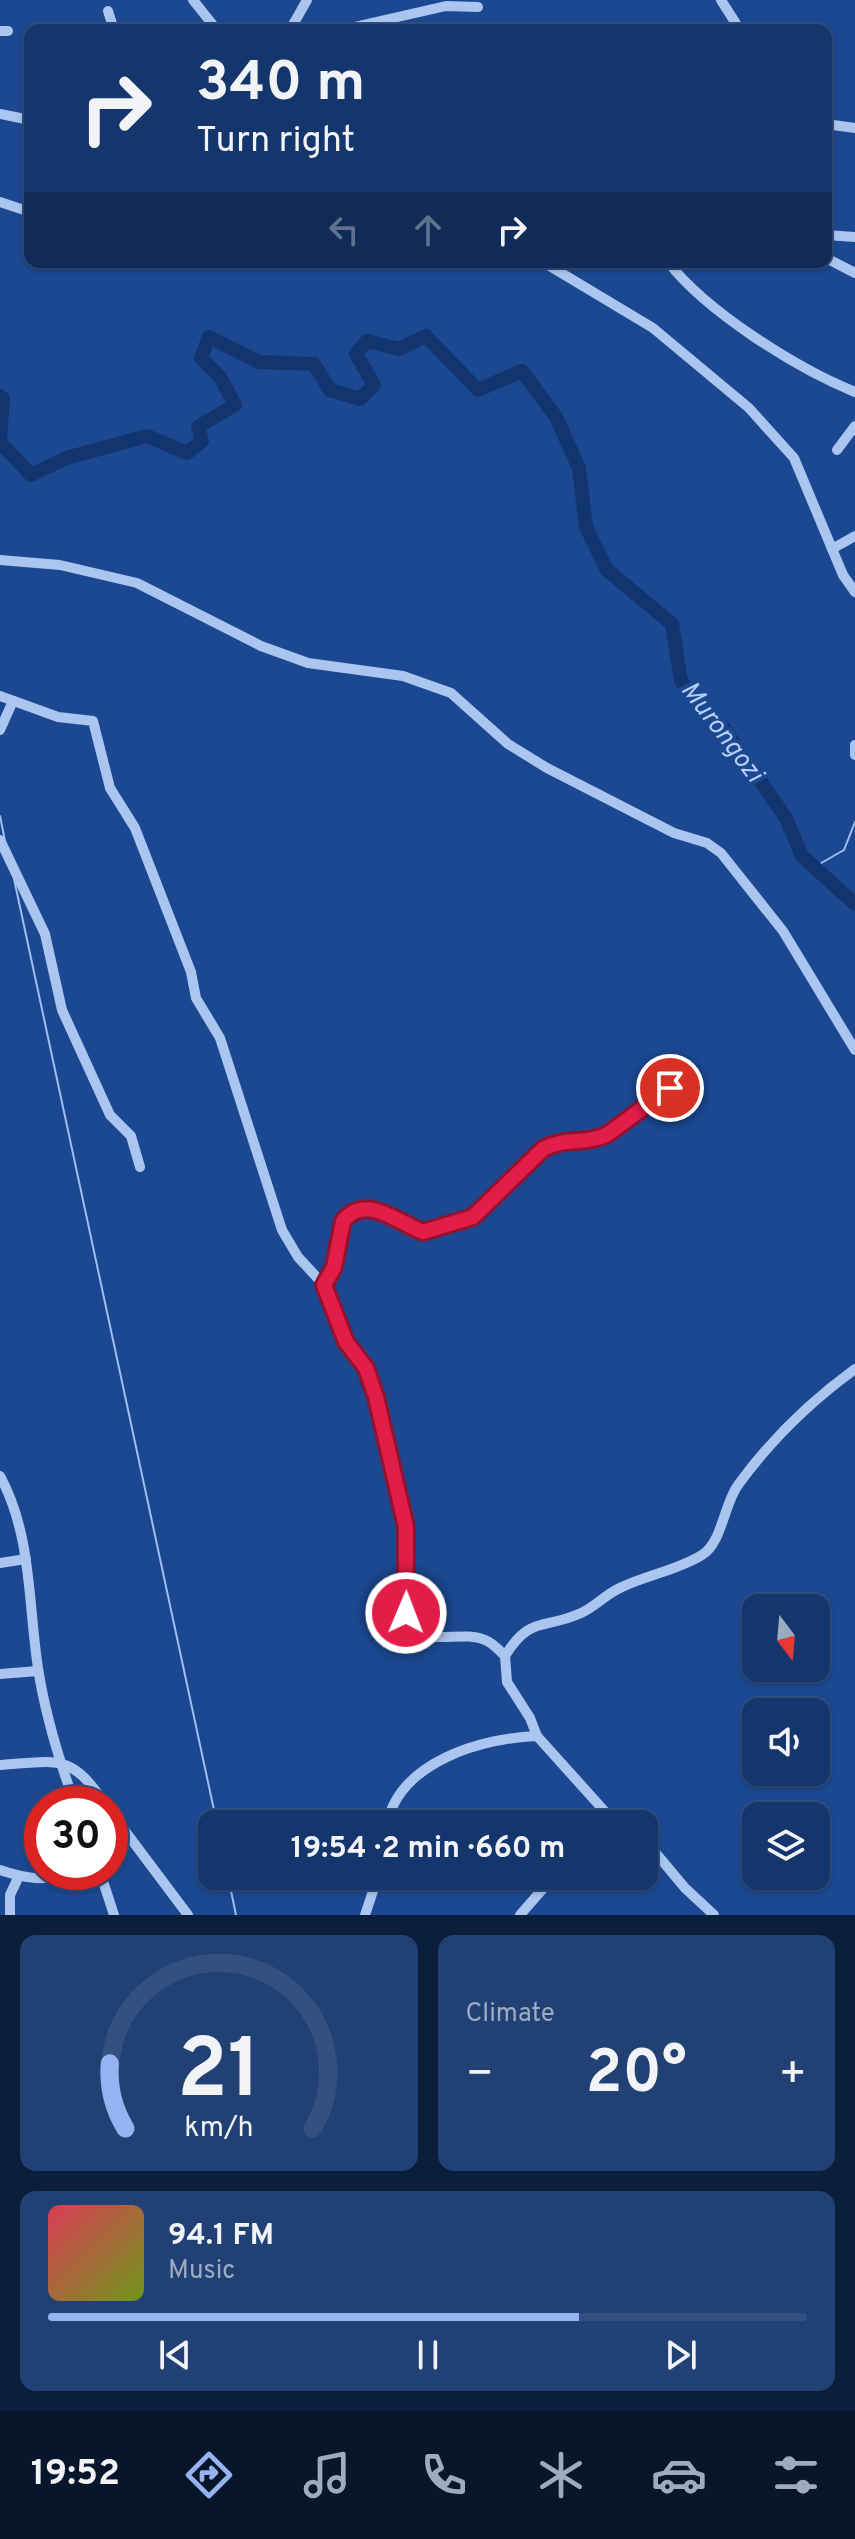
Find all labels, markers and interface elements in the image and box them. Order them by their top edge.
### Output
text: 340 m [196,50,365,120]
icon: right [64,56,168,160]
text: Turn right [196,119,355,165]
icon: left [322,208,366,252]
icon: ahead [406,208,450,252]
icon: right [490,208,534,252]
water label: Murongozi [672,675,771,791]
pin [636,1054,704,1122]
icon: arrive [648,1066,692,1110]
position arrow [364,1571,448,1655]
north arrow [742,1594,830,1682]
map controls [742,1594,830,1890]
button: sound [742,1698,830,1786]
speed limit sign: 30 [24,1786,128,1890]
button: layers [742,1802,830,1890]
text: 19:54 · 2 min · 660 m [291,1831,565,1868]
text: Climate [466,1998,555,2031]
text: 21 [177,2022,261,2127]
text: 20° [586,2038,687,2114]
text: − [466,2048,494,2104]
text: + [779,2048,807,2104]
text: km/h [184,2111,253,2147]
text: 94.1 FM [168,2218,274,2255]
text: Music [168,2255,235,2288]
icon: previous [153,2333,197,2377]
icon: pause [406,2333,450,2377]
icon: next [659,2333,703,2377]
icon: directions [181,2447,237,2503]
icon: music [299,2447,355,2503]
icon: phone [416,2447,472,2503]
icon: climate [533,2447,589,2503]
icon: car [651,2447,707,2503]
icon: filters [768,2447,824,2503]
text: 19:52 [31,2452,120,2498]

